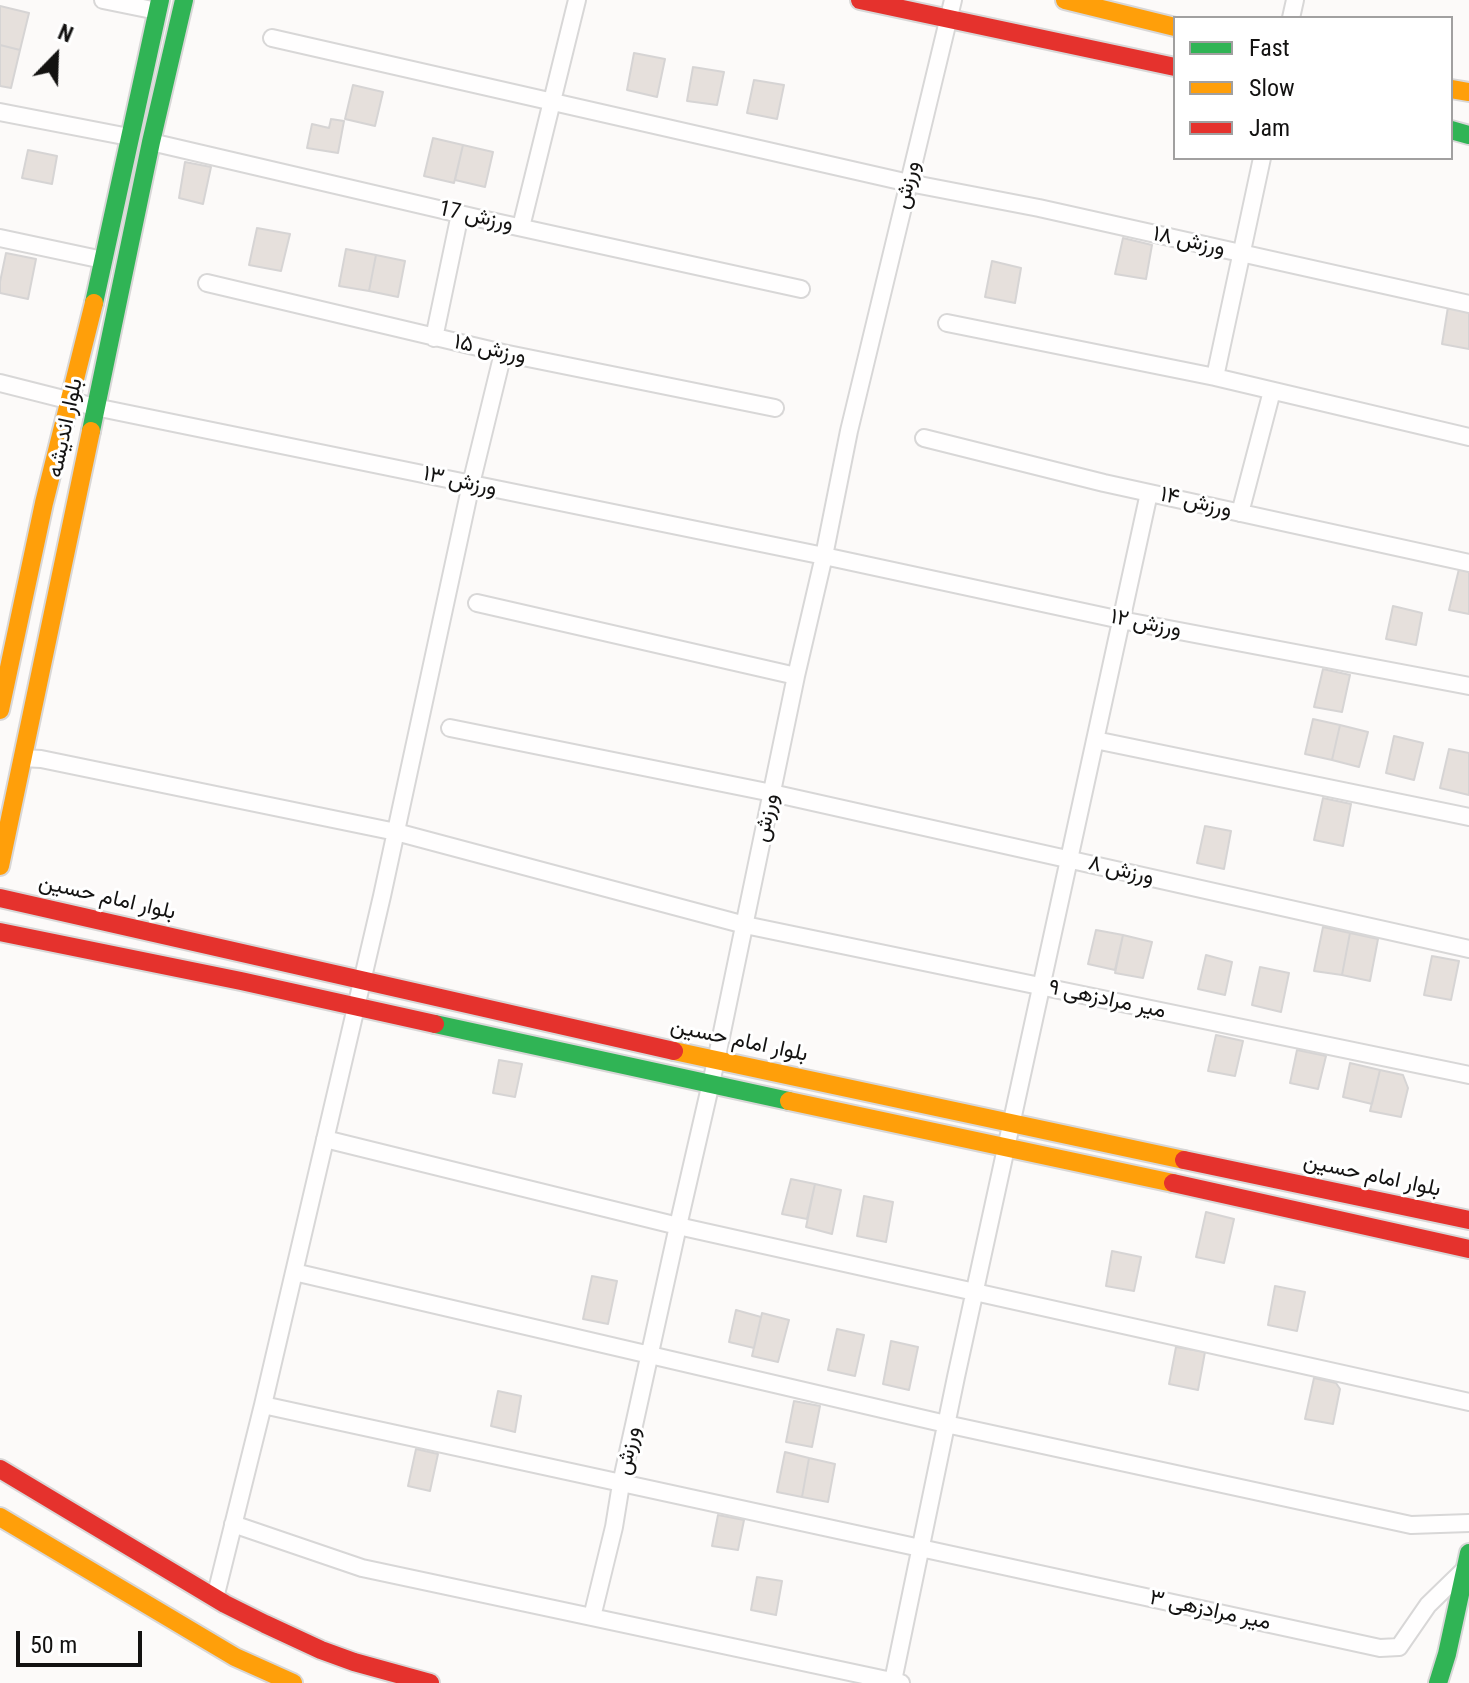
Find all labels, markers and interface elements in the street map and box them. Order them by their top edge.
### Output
north arrow [16,16,96,96]
legend [1173,16,1453,160]
text: N [54,19,77,48]
text: Fast [1249,34,1290,62]
text: Slow [1249,74,1295,102]
text: Jam [1249,114,1290,142]
street label: ورزش [889,158,927,212]
street label: ورزش 17 [436,196,516,238]
street label: ورزش ۱۸ [1150,221,1228,263]
street label: ورزش ۱۵ [451,329,529,371]
street label: بلوار اندیشه [43,376,89,480]
street label: ورزش ۱۳ [421,461,499,503]
street label: ورزش ۱۴ [1158,482,1234,524]
street label: ورزش ۱۲ [1108,604,1184,644]
street label: ورزش [749,791,785,845]
street label: ورزش ۸ [1085,851,1157,891]
street label: بلوار امام حسین [36,869,178,927]
street label: میر مرادزهی ۹ [1046,975,1168,1025]
street label: بلوار امام حسین [668,1014,810,1068]
street label: بلوار امام حسین [1301,1149,1443,1203]
street label: ورزش [611,1424,647,1478]
street label: میر مرادزهی ۳ [1147,1585,1273,1637]
scale bar [20,1615,146,1665]
text: 50 m [30,1631,77,1659]

